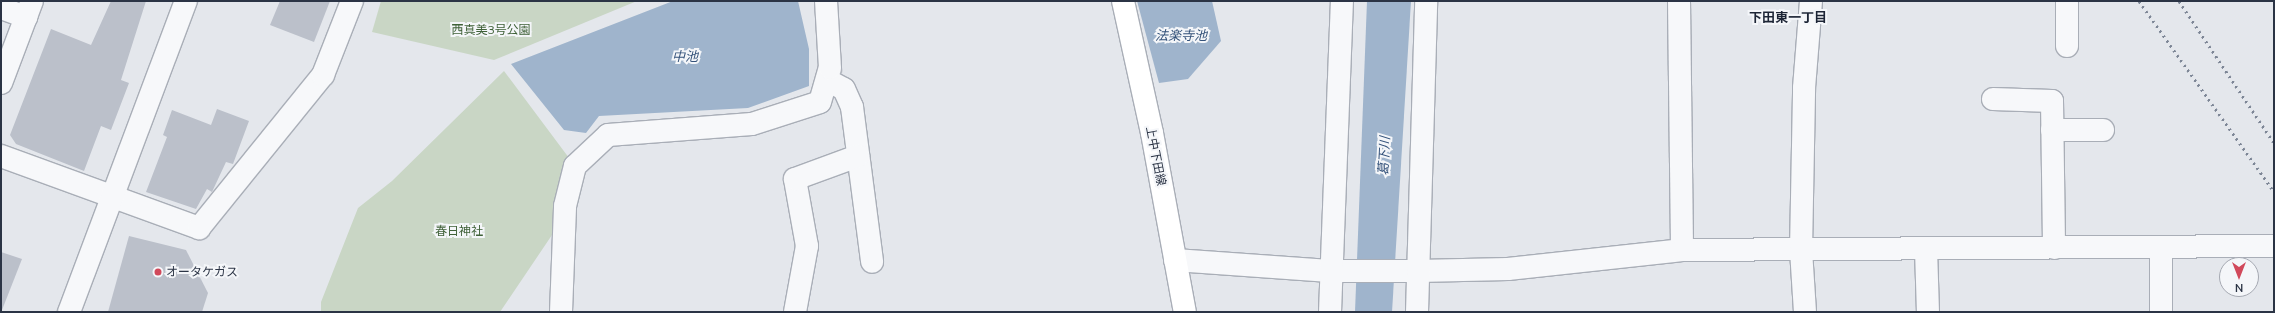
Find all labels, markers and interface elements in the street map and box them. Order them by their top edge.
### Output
district label: 下田東一丁目 [1749,9,1827,25]
park label: 西真美3号公園 [451,23,531,37]
water label: 法楽寺池 [1155,27,1207,43]
water label: 中池 [672,48,698,64]
street label: 上中下田線 [1143,125,1169,187]
water label: 葛下川 [1375,136,1393,176]
park label: 春日神社 [435,224,483,238]
north arrow [2219,257,2259,297]
place label: オータケガス [166,265,238,279]
marker: オータケガス [153,267,163,277]
text: N [2235,281,2243,295]

